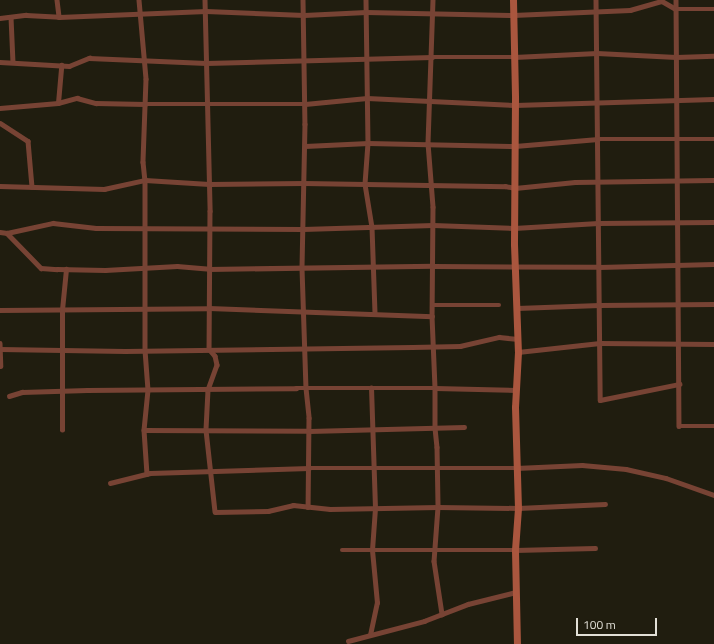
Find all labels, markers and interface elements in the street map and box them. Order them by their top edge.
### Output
scale bar [578,610,659,636]
text: 100 m [583,615,616,634]

